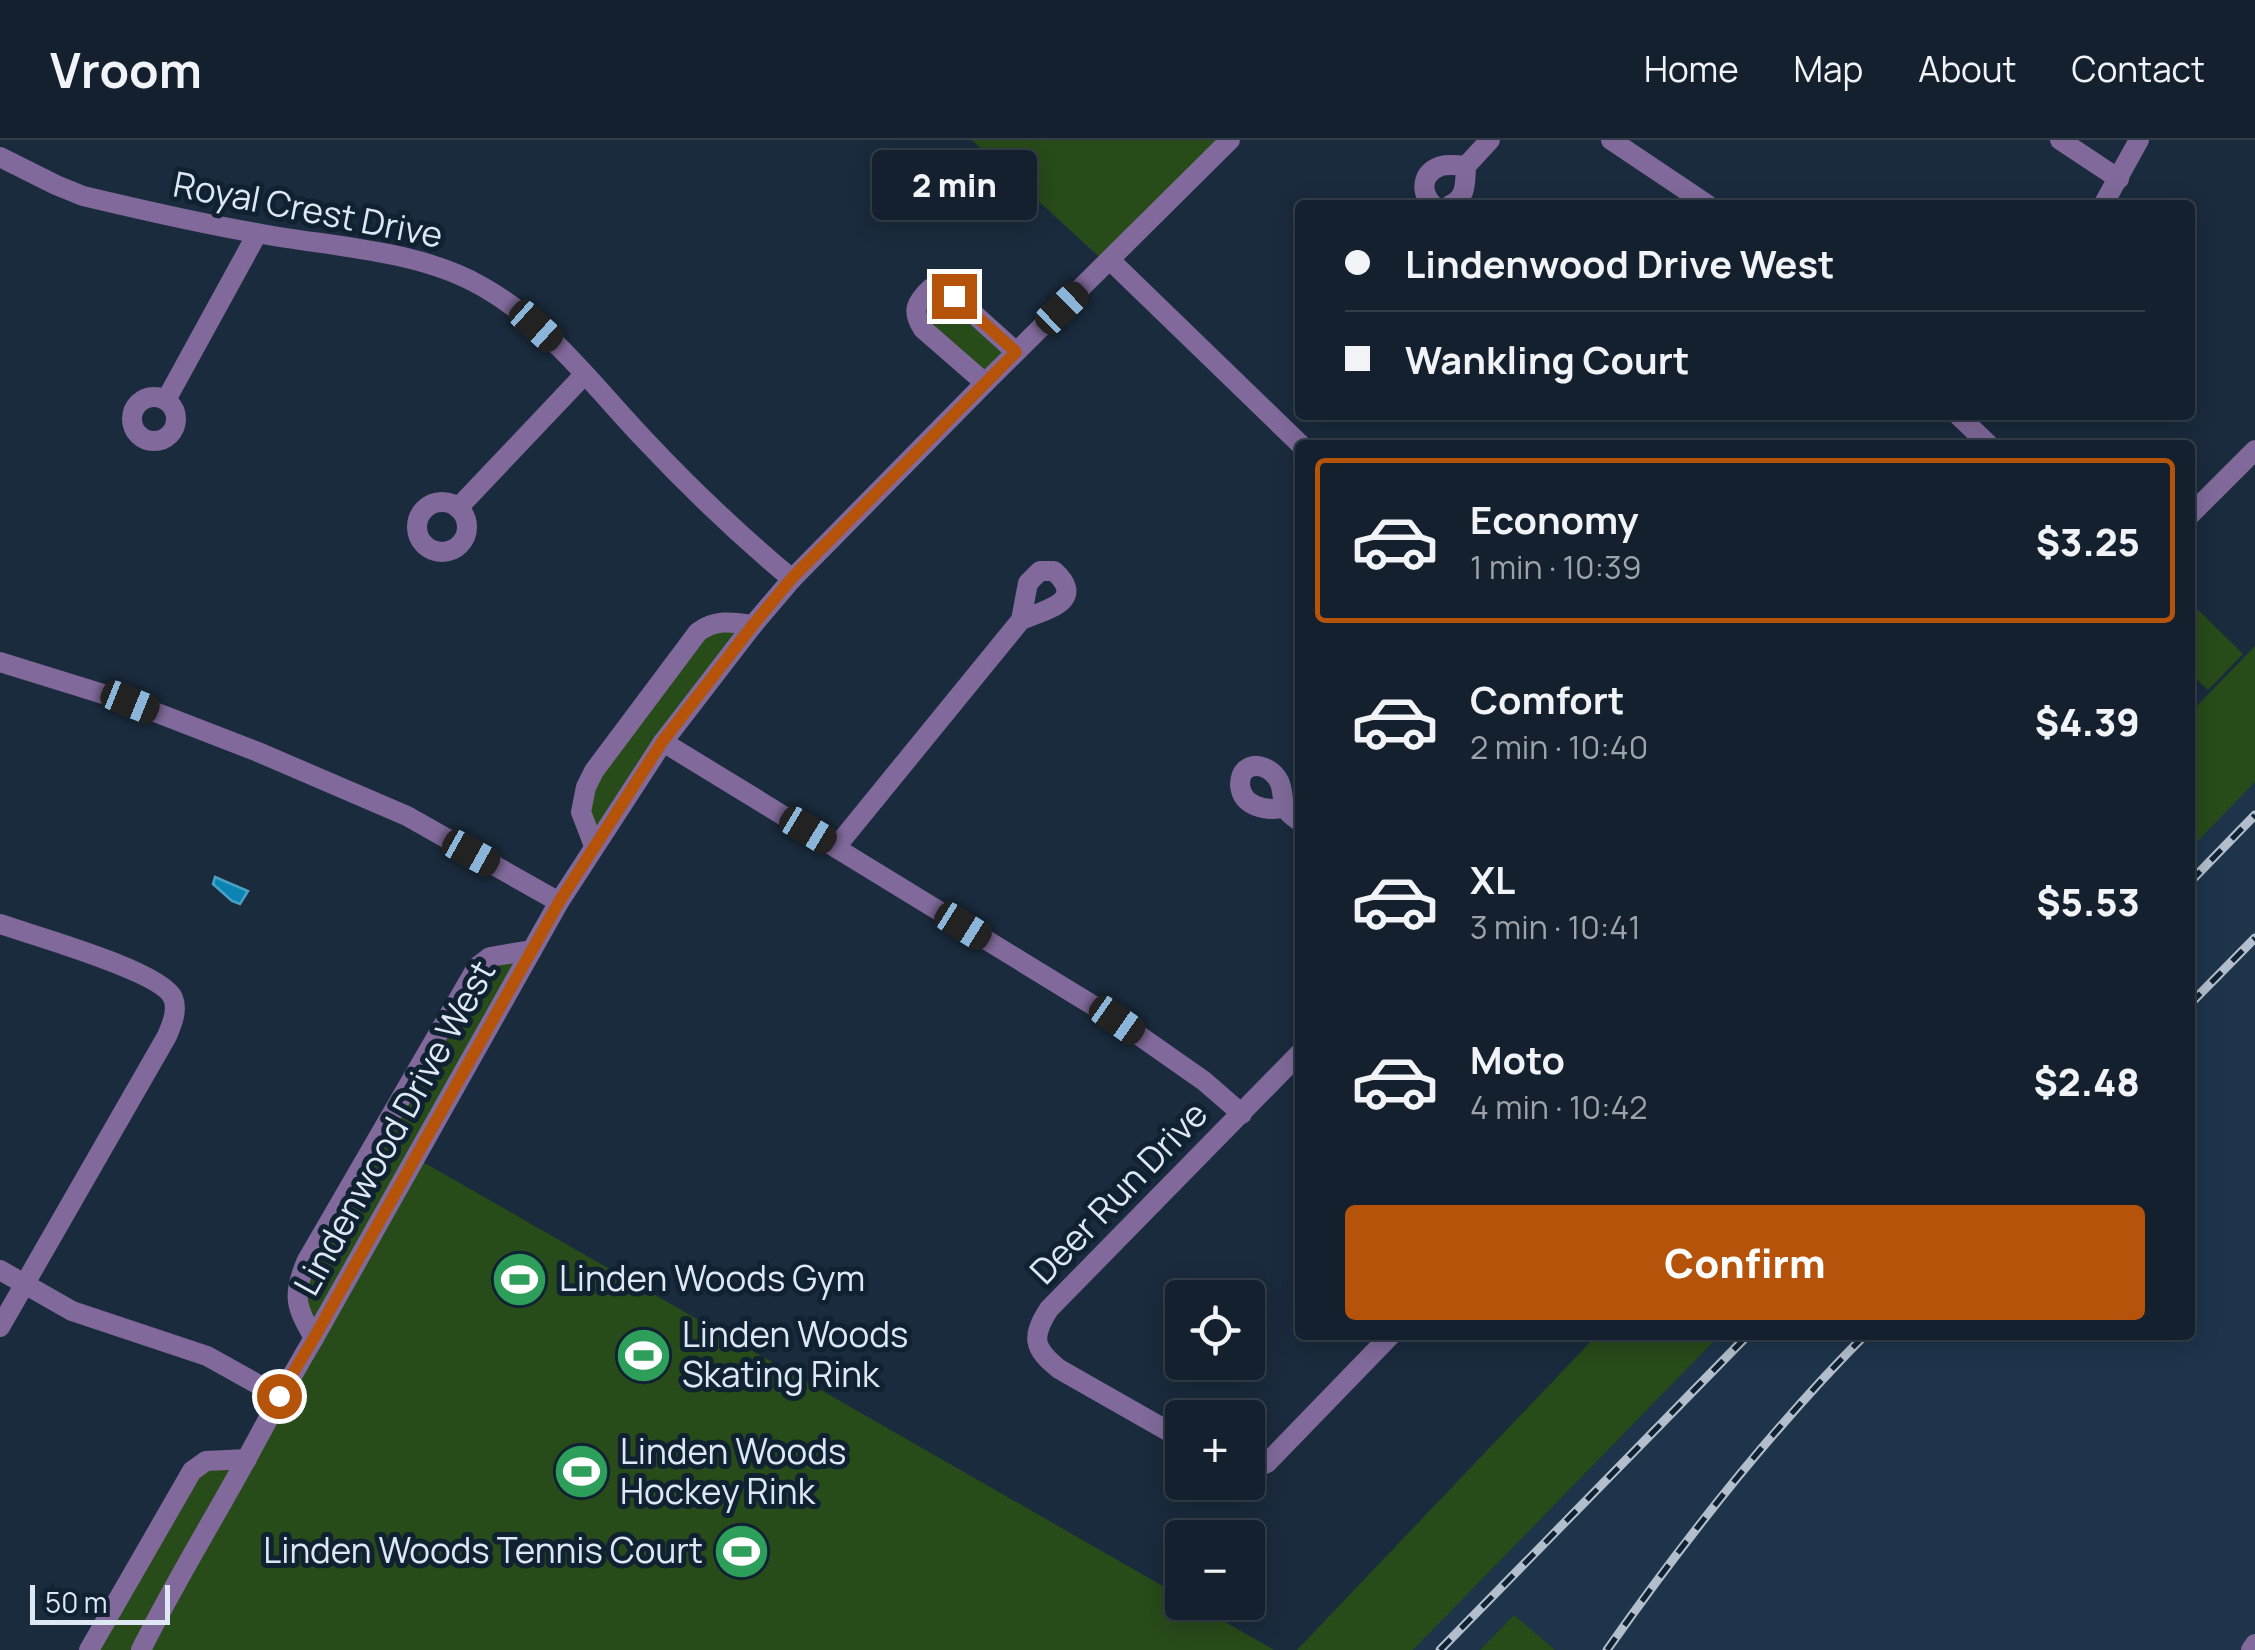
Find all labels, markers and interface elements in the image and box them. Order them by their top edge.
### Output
text: Vroom [50,37,202,102]
text: Home [1644,45,1739,93]
text: Map [1794,45,1863,93]
text: About [1918,45,2017,93]
text: Contact [2072,45,2205,93]
callout: 2 min [872,151,1036,221]
street label: Royal Crest Drive [169,159,447,259]
text: 2 min [912,163,997,207]
text: Lindenwood Drive West [1405,237,1835,289]
route end [932,274,977,319]
car [1030,276,1094,340]
car [504,295,568,357]
text: Wankling Court [1405,333,1690,385]
text: Economy [1470,493,1639,545]
icon: car [1350,496,1440,586]
text: $3.25 [2036,515,2140,567]
text: 1 min · 10:39 [1470,545,1642,589]
text: Comfort [1470,673,1624,725]
icon: car [1350,676,1440,766]
car [97,677,163,727]
text: $4.39 [2035,695,2140,747]
text: 2 min · 10:40 [1470,725,1648,769]
car [775,802,841,858]
car [437,825,505,881]
text: XL [1470,853,1515,905]
icon: car [1350,856,1440,946]
text: $5.53 [2036,875,2140,927]
car [930,897,996,955]
text: 3 min · 10:41 [1470,905,1641,949]
street label: Lindenwood Drive West [282,952,506,1303]
car [1084,991,1150,1049]
text: Moto [1470,1033,1565,1085]
icon: car [1350,1036,1440,1126]
text: $2.48 [2033,1055,2140,1107]
text: 4 min · 10:42 [1470,1085,1648,1129]
street label: Deer Run Drive [1019,1091,1218,1294]
button: Confirm [1345,1205,2145,1320]
sports icon: Linden Woods Gym [490,1249,550,1309]
place label: Linden Woods Gym [559,1254,865,1302]
map controls [1165,1280,1265,1620]
button: locate [1165,1280,1265,1380]
place label: Linden Woods Skating Rink [682,1310,908,1398]
sports icon: Linden Woods Skating Rink [613,1325,673,1385]
route start [257,1374,302,1419]
button: + [1165,1400,1265,1500]
place label: Linden Woods Hockey Rink [620,1427,846,1515]
sports icon: Linden Woods Hockey Rink [551,1442,611,1502]
button: − [1165,1520,1265,1620]
sports icon: Linden Woods Tennis Court [712,1521,772,1581]
place label: Linden Woods Tennis Court [263,1526,703,1574]
scale bar [30,1580,170,1624]
text: 50 m [45,1583,108,1621]

